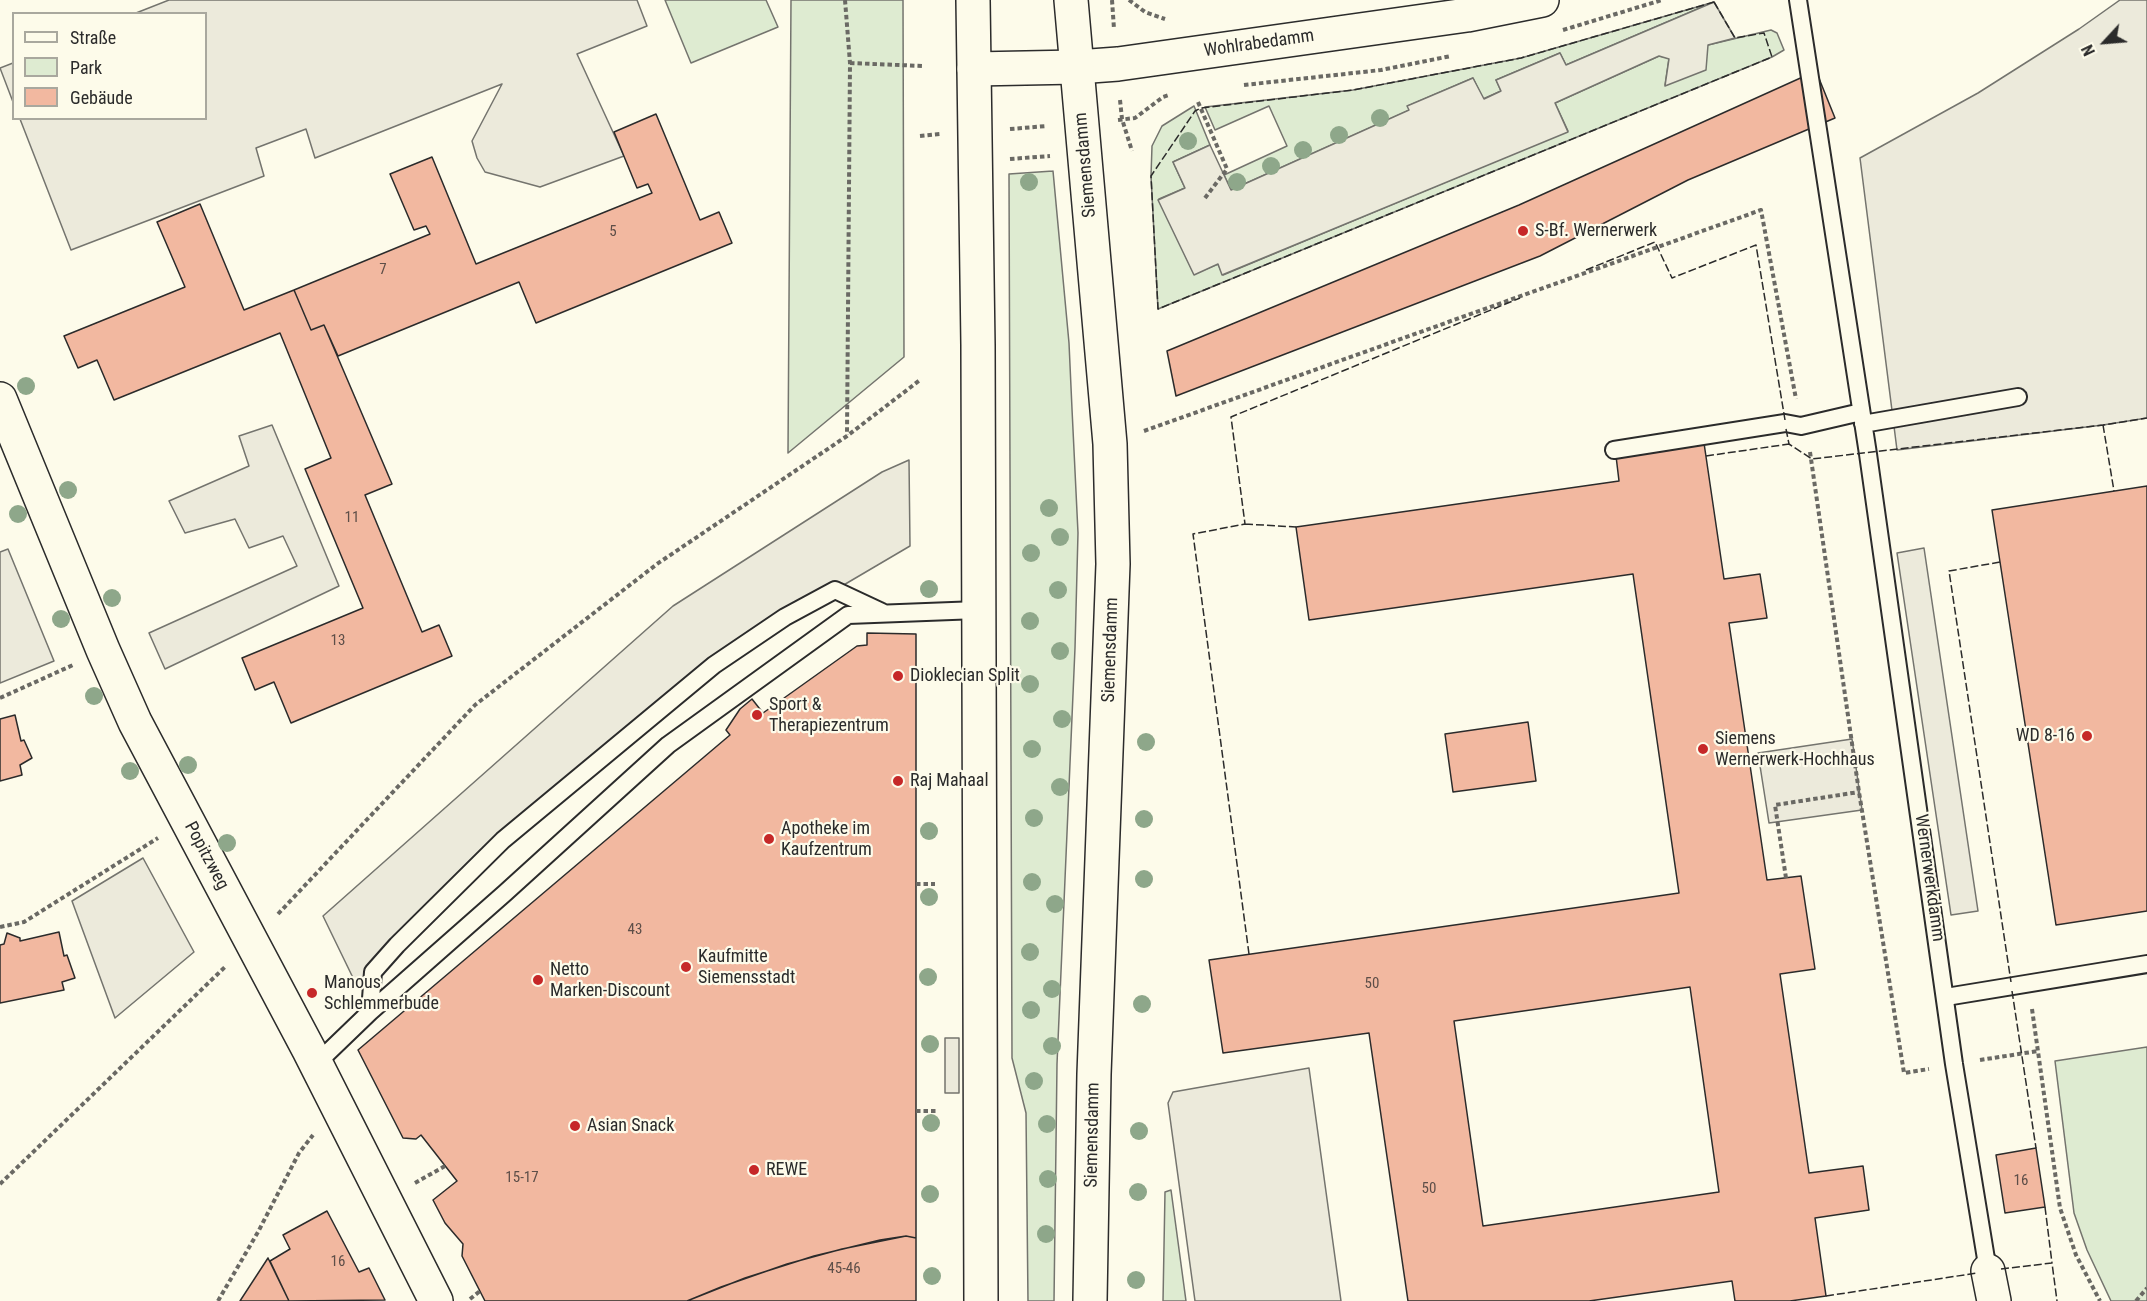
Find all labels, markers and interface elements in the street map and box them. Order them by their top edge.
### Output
legend [12,12,207,120]
north arrow [2075,12,2135,72]
street label: Wohlrabedamm [1203,26,1315,62]
text: Straße [70,27,116,48]
text: N [2078,42,2099,59]
text: Park [70,57,102,78]
text: Gebäude [70,87,133,108]
street label: Siemensdamm [1071,112,1101,218]
place label: S-Bf. Wernerwerk [1535,220,1657,242]
house number: 5 [609,223,617,241]
marker: S-Bf. Wernerwerk [1516,224,1530,238]
house number: 7 [379,261,387,279]
house number: 11 [345,509,359,527]
street label: Siemensdamm [1098,597,1124,703]
house number: 13 [331,632,345,650]
place label: Dioklecian Split [910,665,1020,687]
marker: Dioklecian Split [891,669,905,683]
place label: Sport & Therapiezentrum [769,694,889,736]
marker: Sport & Therapiezentrum [750,708,764,722]
place label: WD 8-16 [2016,725,2075,747]
place label: Siemens Wernerwerk-Hochhaus [1715,728,1875,771]
marker: WD 8-16 [2080,729,2094,743]
marker: Siemens Wernerwerk-Hochhaus [1696,742,1710,756]
place label: Raj Mahaal [910,770,989,792]
marker: Raj Mahaal [891,774,905,788]
street label: Wernerwerkdamm [1909,813,1949,943]
street label: Popitzweg [179,818,233,894]
place label: Apotheke im Kaufzentrum [781,818,872,860]
marker: Apotheke im Kaufzentrum [762,832,776,846]
house number: 43 [628,921,642,939]
place label: Kaufmitte Siemensstadt [698,946,795,988]
place label: Netto Marken-Discount [550,959,670,1002]
marker: Kaufmitte Siemensstadt [679,960,693,974]
place label: Manous Schlemmerbude [324,972,439,1014]
marker: Netto Marken-Discount [531,973,545,987]
house number: 50 [1365,975,1379,993]
marker: Manous Schlemmerbude [305,986,319,1000]
street label: Siemensdamm [1081,1082,1105,1188]
place label: Asian Snack [587,1115,674,1137]
marker: Asian Snack [568,1119,582,1133]
place label: REWE [766,1159,807,1181]
marker: REWE [747,1163,761,1177]
house number: 15-17 [505,1169,539,1187]
house number: 16 [2014,1172,2028,1190]
house number: 50 [1422,1180,1436,1198]
house number: 16 [331,1253,345,1271]
house number: 45-46 [827,1260,861,1278]

